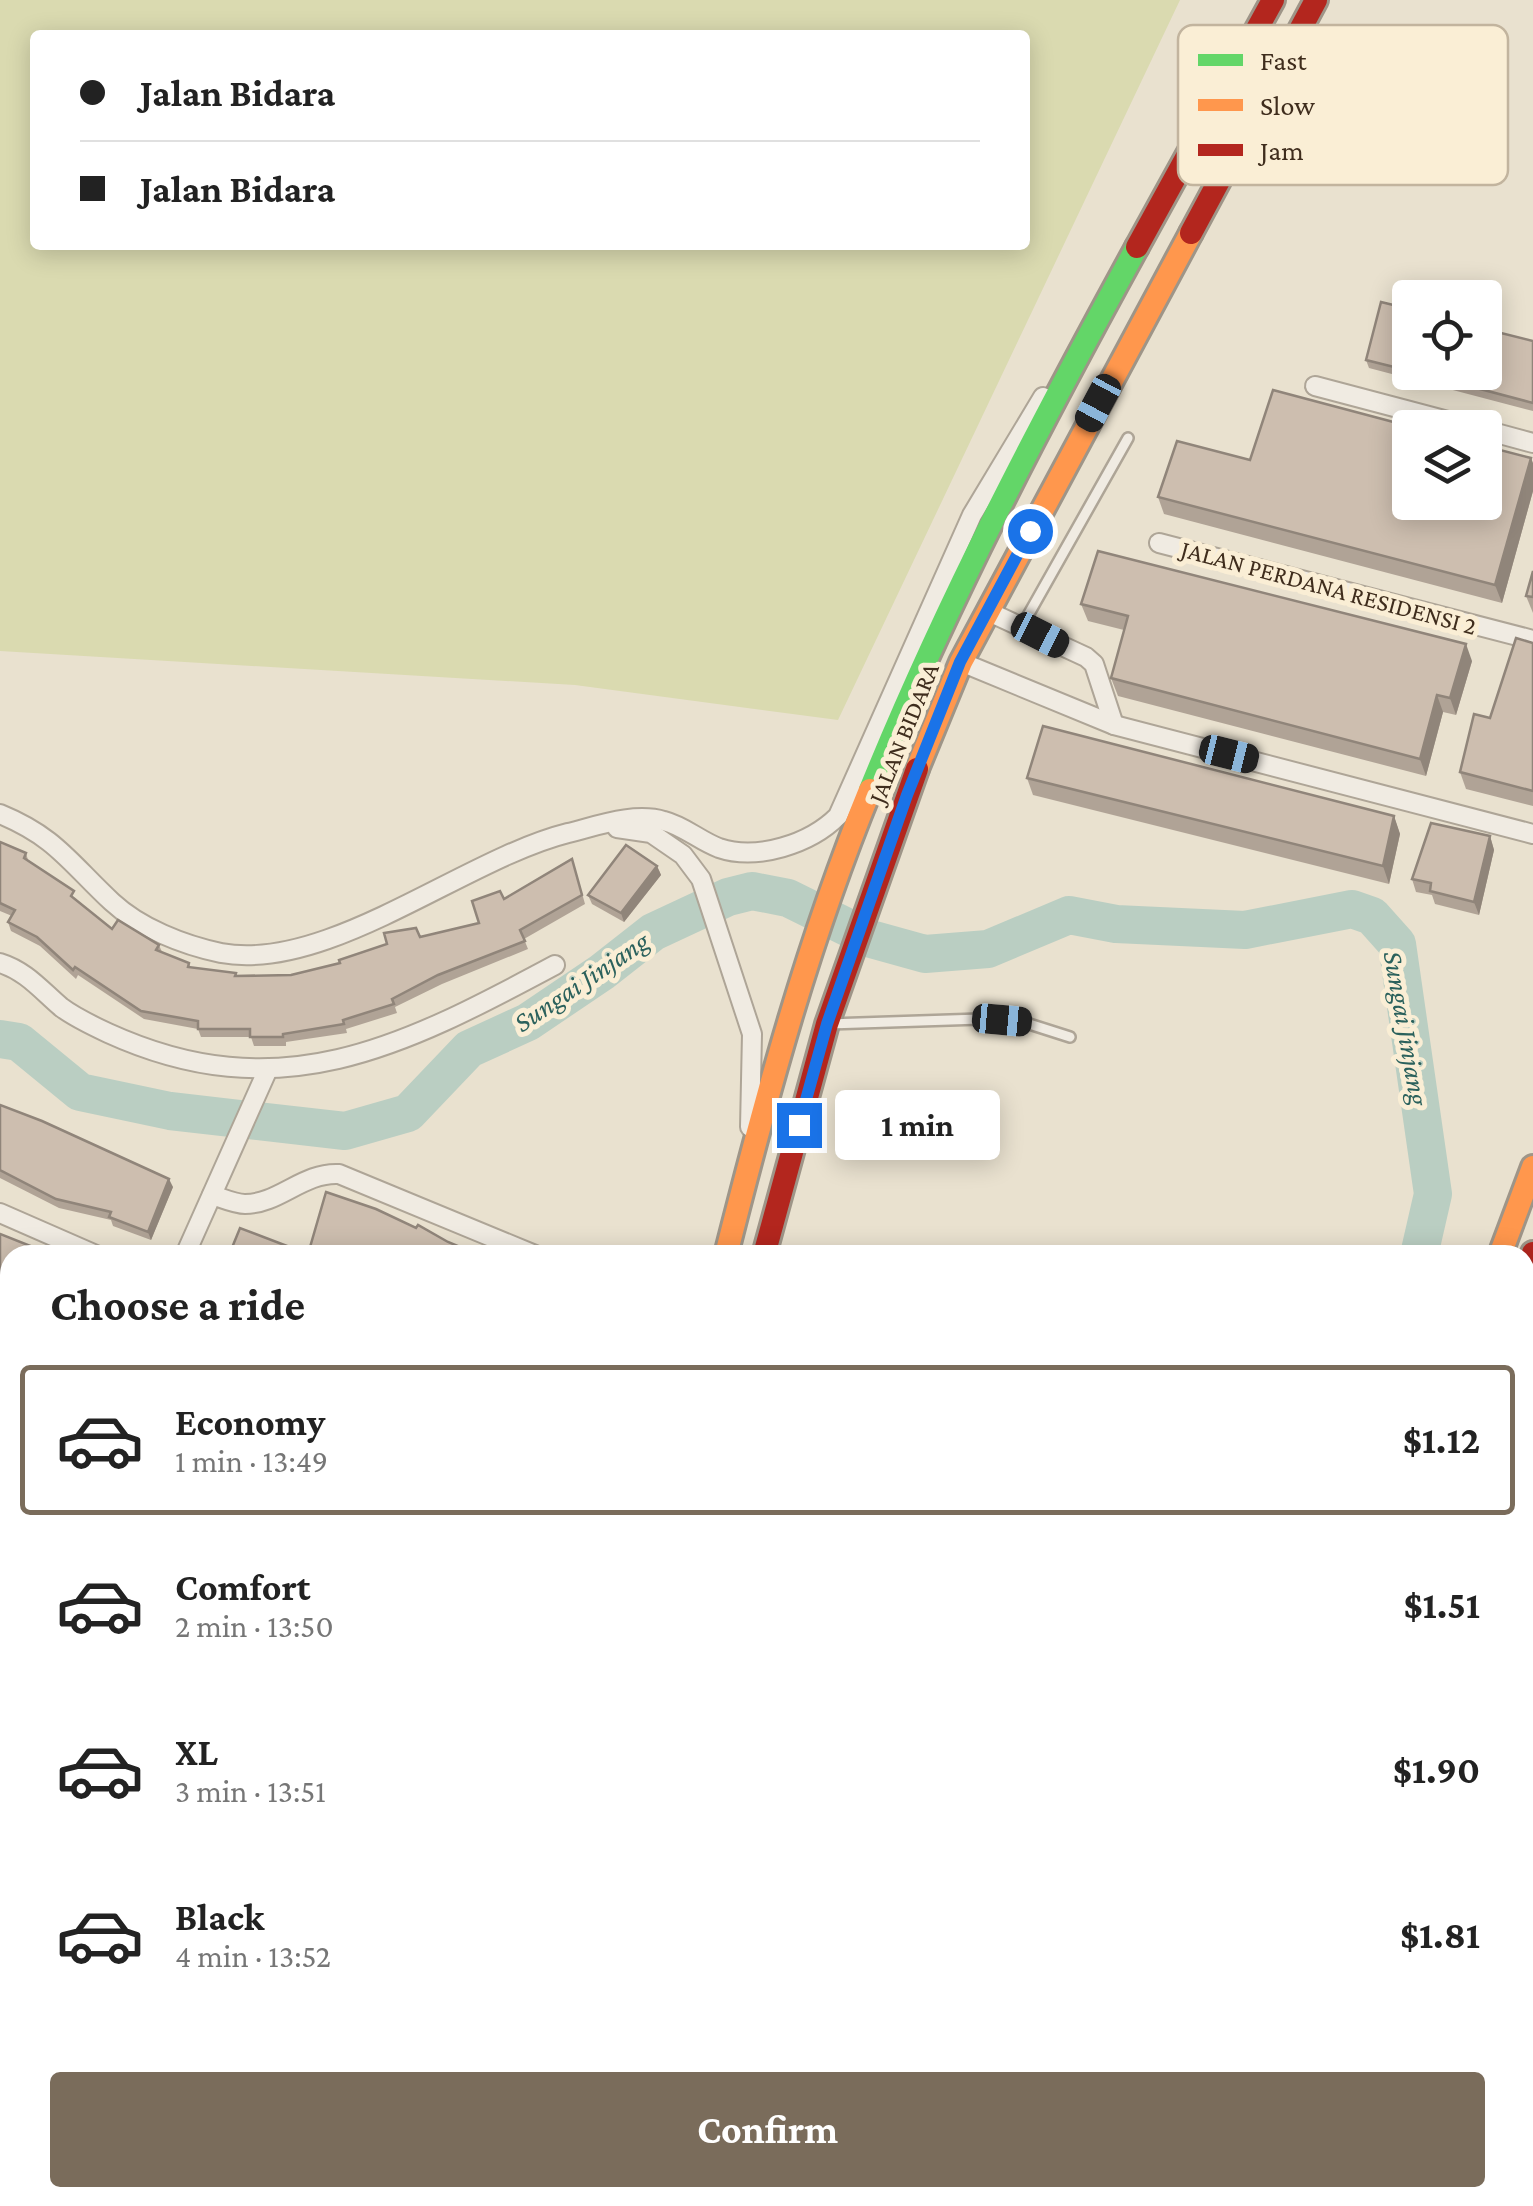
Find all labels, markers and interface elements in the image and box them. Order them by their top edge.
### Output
legend [1178,25,1508,185]
text: Fast [1260,45,1307,76]
text: Jalan Bidara [140,72,335,114]
text: Slow [1260,90,1315,121]
text: Jam [1257,135,1304,166]
text: Jalan Bidara [140,168,335,210]
map controls [1392,280,1502,520]
button: locate [1392,280,1502,390]
car [1071,369,1125,437]
button: layers [1392,410,1502,520]
route start [1008,509,1053,554]
street label: JALAN PERDANA RESIDENSI 2 [1176,535,1480,641]
car [1006,608,1074,662]
street label: JALAN BIDARA [862,658,945,809]
car [1196,732,1262,776]
water label: Sungai Jinjang [508,924,657,1039]
water label: Sungai Jinjang [1377,948,1436,1109]
car [971,1002,1033,1038]
callout: 1 min [834,1090,999,1160]
route end [777,1103,822,1148]
text: 1 min [881,1107,954,1143]
text: Choose a ride [50,1280,305,1330]
icon: car [55,1395,145,1485]
text: Economy [175,1401,325,1443]
text: $1.12 [1403,1419,1480,1461]
text: 1 min · 13:49 [175,1443,328,1479]
icon: car [55,1560,145,1650]
text: Comfort [175,1566,311,1608]
text: $1.51 [1404,1584,1480,1626]
text: 2 min · 13:50 [175,1608,334,1644]
icon: car [55,1725,145,1815]
text: XL [175,1731,218,1773]
text: $1.90 [1393,1749,1480,1791]
text: 3 min · 13:51 [175,1773,326,1809]
icon: car [55,1890,145,1980]
text: Black [175,1896,264,1938]
text: $1.81 [1400,1914,1480,1956]
text: 4 min · 13:52 [175,1938,331,1974]
button: Confirm [50,2072,1485,2187]

